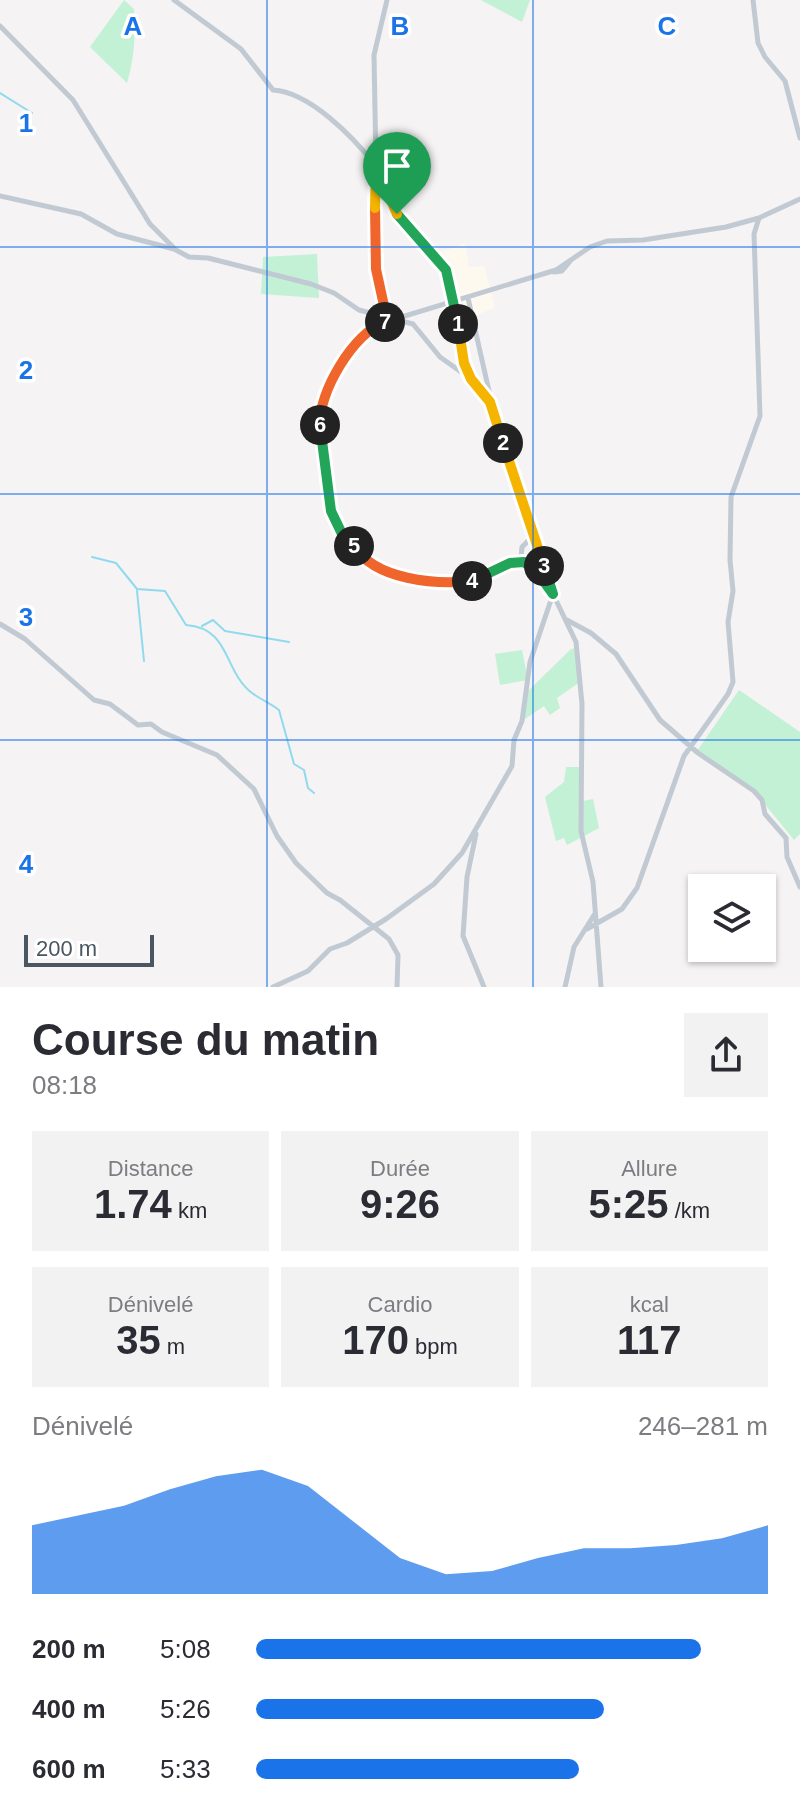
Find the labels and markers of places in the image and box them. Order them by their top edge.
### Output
pin [363,132,431,214]
pin: 7 [365,302,405,342]
pin: 1 [438,304,478,344]
pin: 6 [300,405,340,445]
pin: 2 [483,423,523,463]
pin: 5 [334,526,374,566]
pin: 3 [524,546,564,586]
pin: 4 [452,561,492,601]

